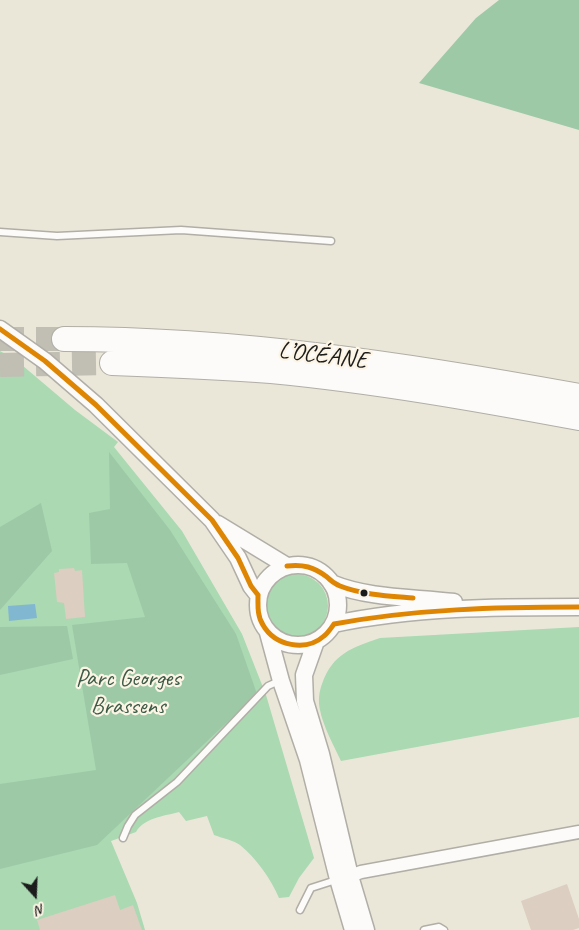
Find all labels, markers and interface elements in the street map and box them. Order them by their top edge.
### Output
street label: L’OCÉANE [277,336,369,376]
unlabelled marker [359,588,369,598]
park label: Parc Georges Brassens [76,665,180,721]
north arrow [10,870,60,920]
text: N [33,900,47,919]

